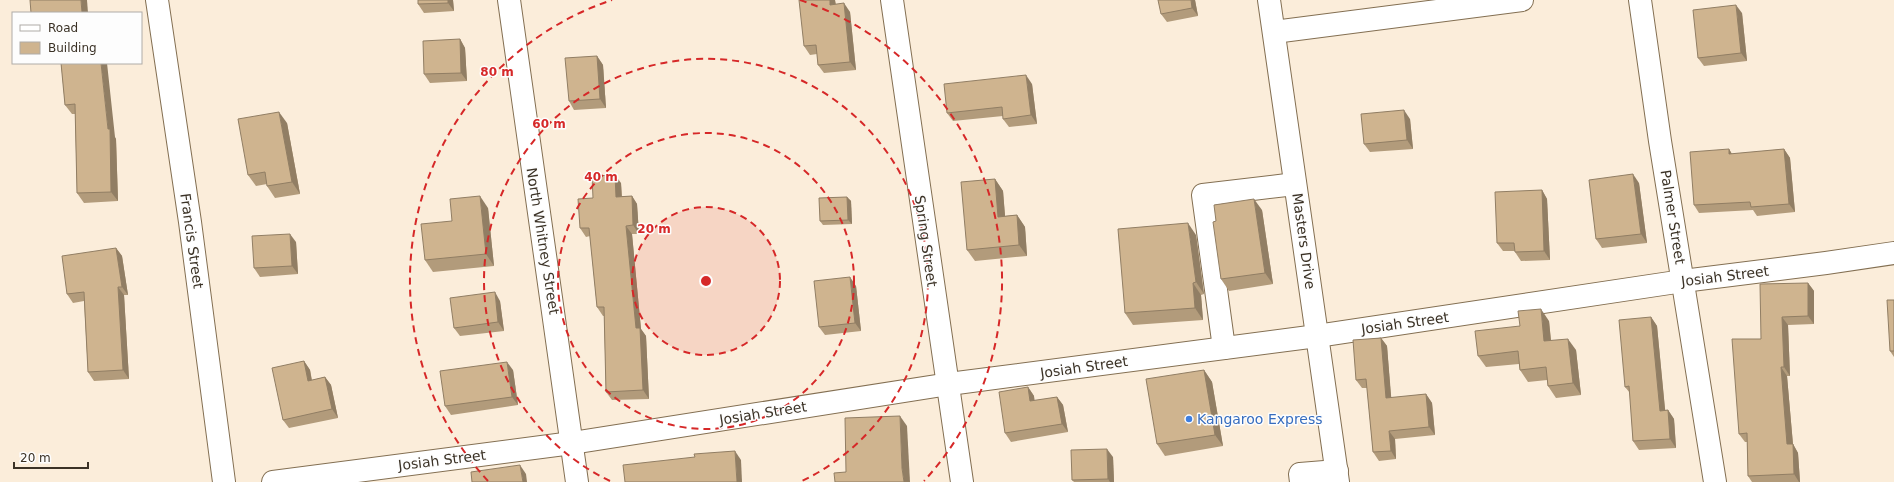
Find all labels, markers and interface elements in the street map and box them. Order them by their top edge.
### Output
legend [12,12,142,64]
text: Road [48,21,78,35]
text: Building [48,41,97,55]
text: 80 m [480,65,514,79]
text: 60 m [532,117,566,131]
street label: North Whitney Street [523,166,563,316]
street label: Palmer Street [1658,169,1688,266]
text: 40 m [584,170,618,184]
street label: Francis Street [177,192,207,290]
street label: Masters Drive [1289,192,1319,290]
street label: Spring Street [912,194,940,288]
text: 20 m [637,222,671,236]
street label: Josiah Street [1679,263,1770,289]
centre of rings [699,274,713,288]
street label: Josiah Street [1359,309,1450,337]
street label: Josiah Street [1038,353,1129,381]
street label: Josiah Street [717,398,808,428]
place label: Kangaroo Express [1197,411,1323,427]
marker: Kangaroo Express [1184,414,1194,424]
scale bar [14,444,88,470]
street label: Josiah Street [396,447,487,473]
text: 20 m [20,451,51,465]

